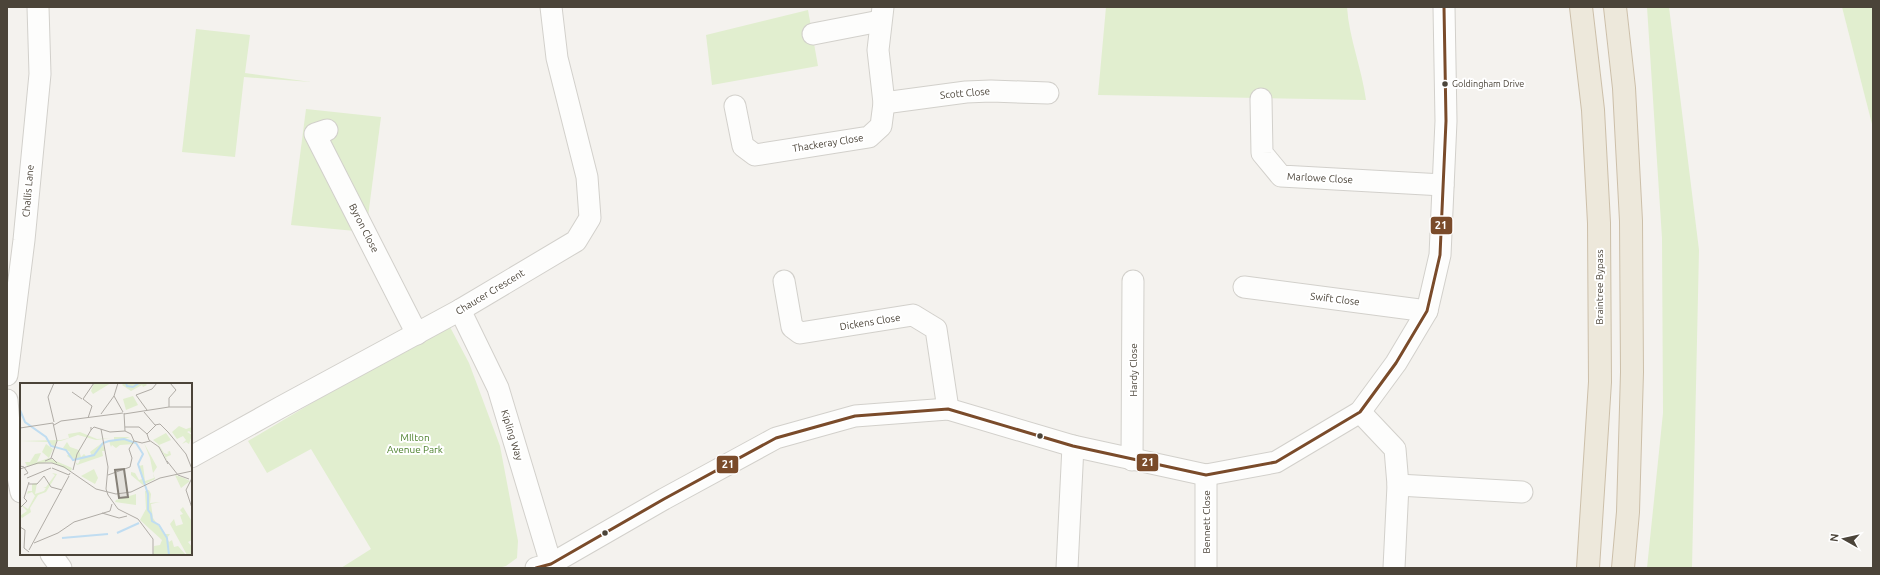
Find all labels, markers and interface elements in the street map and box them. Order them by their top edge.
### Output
marker: Goldingham Drive [1440,79,1450,89]
place label: Goldingham Drive [1452,79,1524,89]
street label: Scott Close [939,85,991,101]
street label: Thackeray Close [792,132,864,154]
street label: Challis Lane [20,164,36,218]
street label: Marlowe Close [1287,171,1353,185]
street label: Byron Close [347,202,381,254]
line badge: 21 [1430,216,1453,235]
text: 21 [1435,219,1447,231]
street label: Braintree Bypass [1594,249,1605,325]
street label: Chaucer Crescent [454,267,527,317]
street label: Swift Close [1310,290,1360,308]
street label: Dickens Close [839,312,901,332]
street label: Hardy Close [1128,343,1139,397]
inset map [20,383,192,555]
street label: Kipling Way [499,408,525,462]
unlabelled marker [1035,431,1045,441]
park label: MIlton Avenue Park [387,432,443,455]
line badge: 21 [1136,453,1159,472]
line badge: 21 [716,455,739,474]
text: 21 [1142,456,1154,468]
text: 21 [722,458,734,470]
street label: Bennett Close [1201,490,1212,554]
north arrow [1824,519,1864,559]
unlabelled marker [600,528,610,538]
text: N [1828,533,1841,543]

